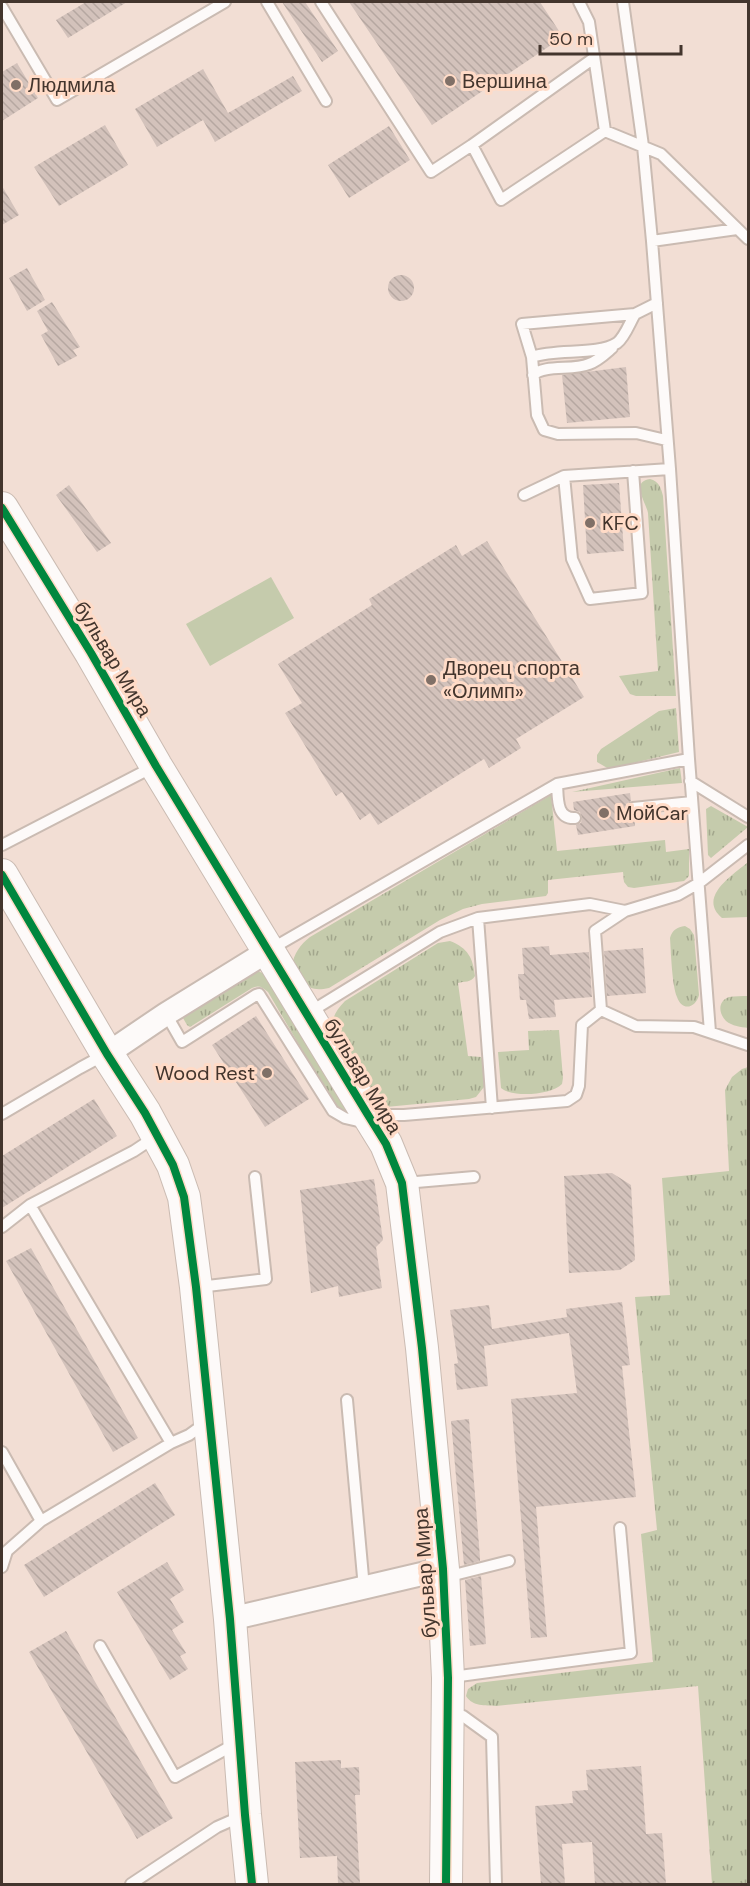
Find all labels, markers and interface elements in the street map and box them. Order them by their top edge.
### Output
scale bar [540,18,681,56]
text: 50 m [549,27,593,51]
place label: Вершина [462,68,548,94]
place label: Людмила [28,72,116,98]
marker: Вершина [443,74,457,88]
marker: Людмила [9,78,23,92]
place label: KFC [602,510,639,536]
marker: KFC [583,516,597,530]
street label: бульвар Мира [68,596,158,722]
place label: Дворец спорта «Олимп» [443,655,581,704]
marker: Дворец спорта «Олимп» [424,673,438,687]
place label: МойCar [616,800,688,826]
marker: МойCar [597,806,611,820]
street label: бульвар Мира [318,1013,408,1139]
place label: Wood Rest [155,1060,255,1086]
marker: Wood Rest [260,1066,274,1080]
street label: бульвар Мира [407,1506,443,1639]

